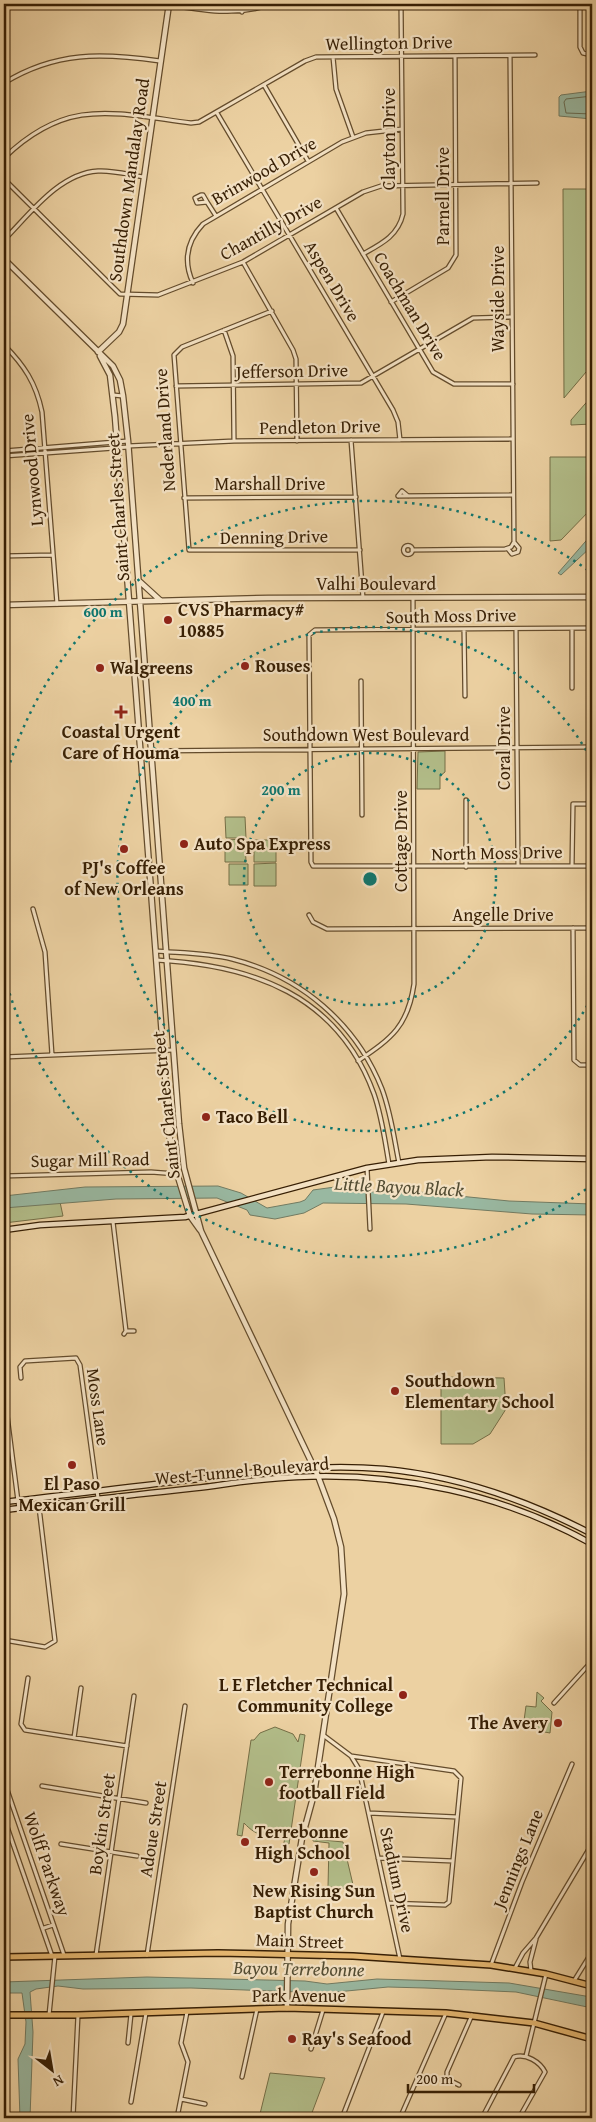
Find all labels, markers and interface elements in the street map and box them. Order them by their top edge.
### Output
street label: Wellington Drive [325,28,453,57]
street label: Southdown Mandalay Road [101,76,156,283]
street label: Clayton Drive [375,88,402,190]
street label: Brinwood Drive [206,129,321,212]
street label: Parnell Drive [429,147,456,245]
street label: Chantilly Drive [215,188,327,267]
street label: Aspen Drive [298,235,367,327]
street label: Coachman Drive [367,246,454,365]
street label: Wayside Drive [484,246,511,352]
street label: Jefferson Drive [234,356,348,385]
street label: Nederland Drive [147,368,182,492]
street label: Pendleton Drive [259,412,381,441]
street label: Lynwood Drive [13,413,50,527]
street label: Saint Charles Street [99,431,136,582]
street label: Marshall Drive [215,470,325,497]
street label: Denning Drive [220,522,328,551]
street label: Valhi Boulevard [316,570,436,597]
place label: CVS Pharmacy# 10885 [178,596,304,644]
text: 600 m [83,601,123,622]
street label: South Moss Drive [385,601,517,630]
marker: CVS Pharmacy# 10885 [162,614,174,626]
place label: Rouses [255,652,311,679]
place label: Walgreens [110,654,193,681]
marker: Rouses [239,660,251,672]
marker: Walgreens [94,662,106,674]
text: 400 m [172,690,212,711]
marker: Coastal Urgent Care of Houma [114,705,128,719]
street label: Coral Drive [490,706,517,790]
place label: Coastal Urgent Care of Houma [62,718,180,766]
street label: Southdown West Boulevard [263,721,470,748]
text: 200 m [261,779,301,800]
street label: Cottage Drive [387,790,414,892]
place label: Auto Spa Express [194,830,331,857]
marker: Auto Spa Express [178,838,190,850]
street label: North Moss Drive [431,838,563,867]
marker: PJ's Coffee of New Orleans [118,843,130,855]
place label: PJ's Coffee of New Orleans [64,854,184,902]
centre of rings [361,870,379,888]
street label: Angelle Drive [452,901,554,928]
street label: Saint Charles Street [144,1029,187,1180]
place label: Taco Bell [216,1103,289,1130]
marker: Taco Bell [200,1111,212,1123]
street label: Sugar Mill Road [30,1145,150,1174]
water label: Little Bayou Black [333,1169,465,1203]
street label: Moss Lane [80,1366,117,1447]
place label: Southdown Elementary School [405,1367,555,1415]
marker: Southdown Elementary School [389,1385,401,1397]
street label: West Tunnel Boulevard [154,1449,330,1492]
marker: El Paso Mexican Grill [66,1459,78,1471]
place label: El Paso Mexican Grill [18,1470,126,1518]
place label: L E Fletcher Technical Community College [219,1671,393,1719]
marker: L E Fletcher Technical Community College [397,1689,409,1701]
place label: The Avery [468,1709,549,1736]
marker: The Avery [552,1717,564,1729]
place label: Terrebonne High football Field [279,1758,415,1806]
street label: Boykin Street [81,1771,122,1876]
marker: Terrebonne High football Field [263,1776,275,1788]
street label: Adoue Street [132,1778,174,1879]
street label: Jennings Lane [485,1805,550,1915]
street label: Wolff Parkway [17,1808,78,1920]
place label: Terrebonne High School [255,1818,350,1866]
street label: Stadium Drive [373,1825,422,1935]
marker: Terrebonne High School [239,1836,251,1848]
marker: New Rising Sun Baptist Church [308,1866,320,1878]
place label: New Rising Sun Baptist Church [253,1877,376,1925]
street label: Main Street [256,1925,345,1956]
water label: Bayou Terrebonne [232,1953,365,1983]
street label: Park Avenue [252,1982,346,2009]
place label: Ray's Seafood [302,2025,412,2052]
marker: Ray's Seafood [286,2033,298,2045]
north arrow [28,2044,78,2094]
scale bar [408,2062,535,2094]
text: 200 m [416,2068,454,2089]
text: N [49,2070,68,2092]

